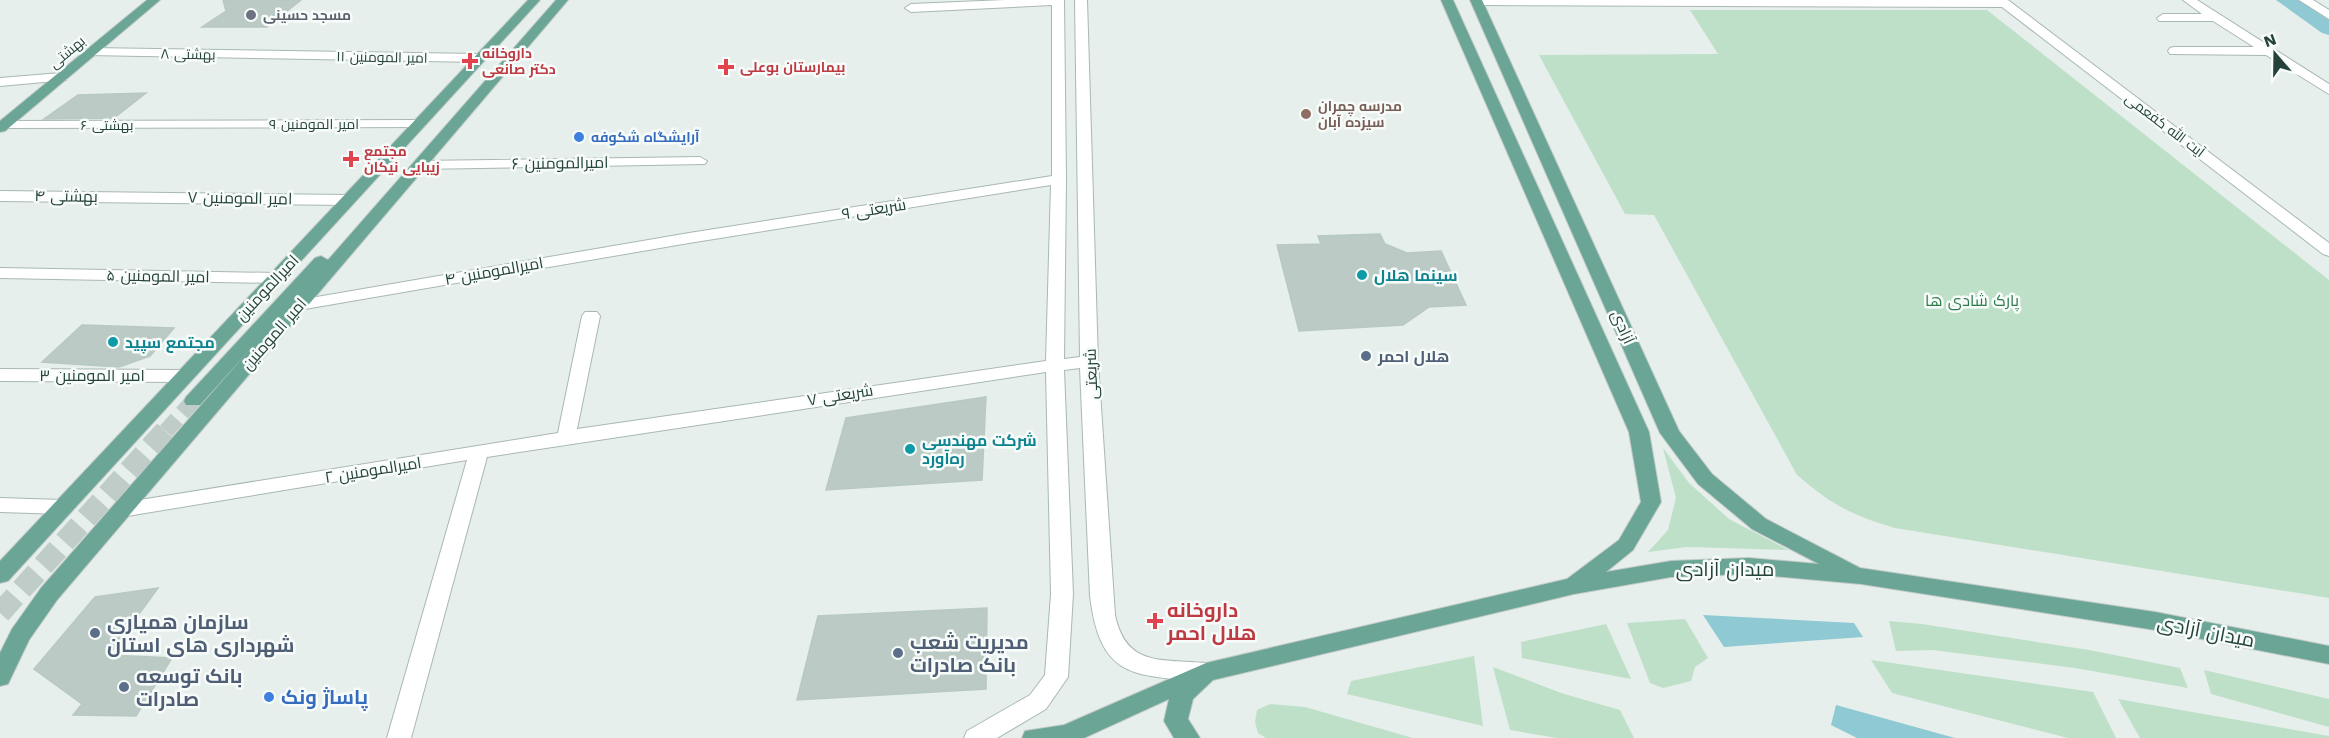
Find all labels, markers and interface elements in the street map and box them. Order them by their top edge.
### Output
place label: مسجد حسینی [263,7,351,24]
marker: مسجد حسینی [244,8,258,22]
north arrow [2245,24,2305,84]
text: N [2261,29,2279,51]
street label: بهشتی [46,33,88,71]
place label: داروخانه دکتر صانعی [482,45,556,78]
street label: بهشتی ۸ [160,46,216,62]
street label: امیر المومنین ۱۱ [336,48,428,66]
marker: داروخانه دکتر صانعی [463,54,477,68]
marker: بیمارستان بوعلی [717,58,735,76]
place label: بیمارستان بوعلی [740,59,845,76]
street label: آیت الله کفعمی [2122,89,2209,160]
place label: مدرسه چمران سیزده آبان [1318,98,1402,131]
marker: مدرسه چمران سیزده آبان [1299,107,1313,121]
street label: امیر المومنین ۹ [269,116,359,132]
street label: بهشتی ۶ [81,117,134,133]
place label: آرایشگاه شکوفه [591,129,700,146]
marker: آرایشگاه شکوفه [572,130,586,144]
place label: مجتمع زیبایی نیکان [364,143,440,176]
marker: مجتمع زیبایی نیکان [342,150,360,168]
street label: امیرالمومنین ۶ [511,153,609,174]
street label: بهشتی ۴ [34,186,98,207]
street label: امیر المومنین ۷ [188,188,292,209]
street label: شریعتی ۹ [840,195,908,224]
street label: امیرالمومنین [232,251,303,326]
street label: امیرالمومنین ۴ [443,253,545,290]
street label: امیر المومنین ۵ [106,266,210,287]
place label: سینما هلال [1374,266,1457,285]
marker: سینما هلال [1355,268,1369,282]
park label: پارک شادی ها [1925,291,2020,312]
street label: امیر المومنین [238,294,311,375]
street label: آزادی [1606,307,1639,348]
place label: مجتمع سپید [125,333,215,354]
marker: مجتمع سپید [106,335,120,349]
place label: هلال احمر [1377,347,1449,366]
street label: شریعتی [1081,348,1102,400]
marker: هلال احمر [1359,349,1373,363]
street label: امیر المومنین ۳ [39,366,145,386]
street label: شریعتی ۷ [806,380,874,411]
place label: شرکت مهندسی ره‌آورد [922,431,1037,468]
marker: شرکت مهندسی ره‌آورد [903,442,917,456]
street label: امیرالمومنین ۲ [323,453,423,488]
street label: میدان آزادی [1676,557,1774,582]
place label: داروخانه هلال احمر [1166,598,1256,645]
place label: سازمان همیاری شهرداری های استان [107,610,295,658]
street label: میدان آزادی [2155,610,2257,653]
marker: داروخانه هلال احمر [1148,614,1162,628]
marker: سازمان همیاری شهرداری های استان [88,626,102,640]
place label: مدیریت شعب بانک صادرات [910,630,1029,677]
marker: مدیریت شعب بانک صادرات [891,646,905,660]
place label: بانک توسعه صادرات [136,664,243,711]
marker: بانک توسعه صادرات [117,680,131,694]
place label: پاساژ ونک [281,685,368,711]
marker: پاساژ ونک [262,690,276,704]

